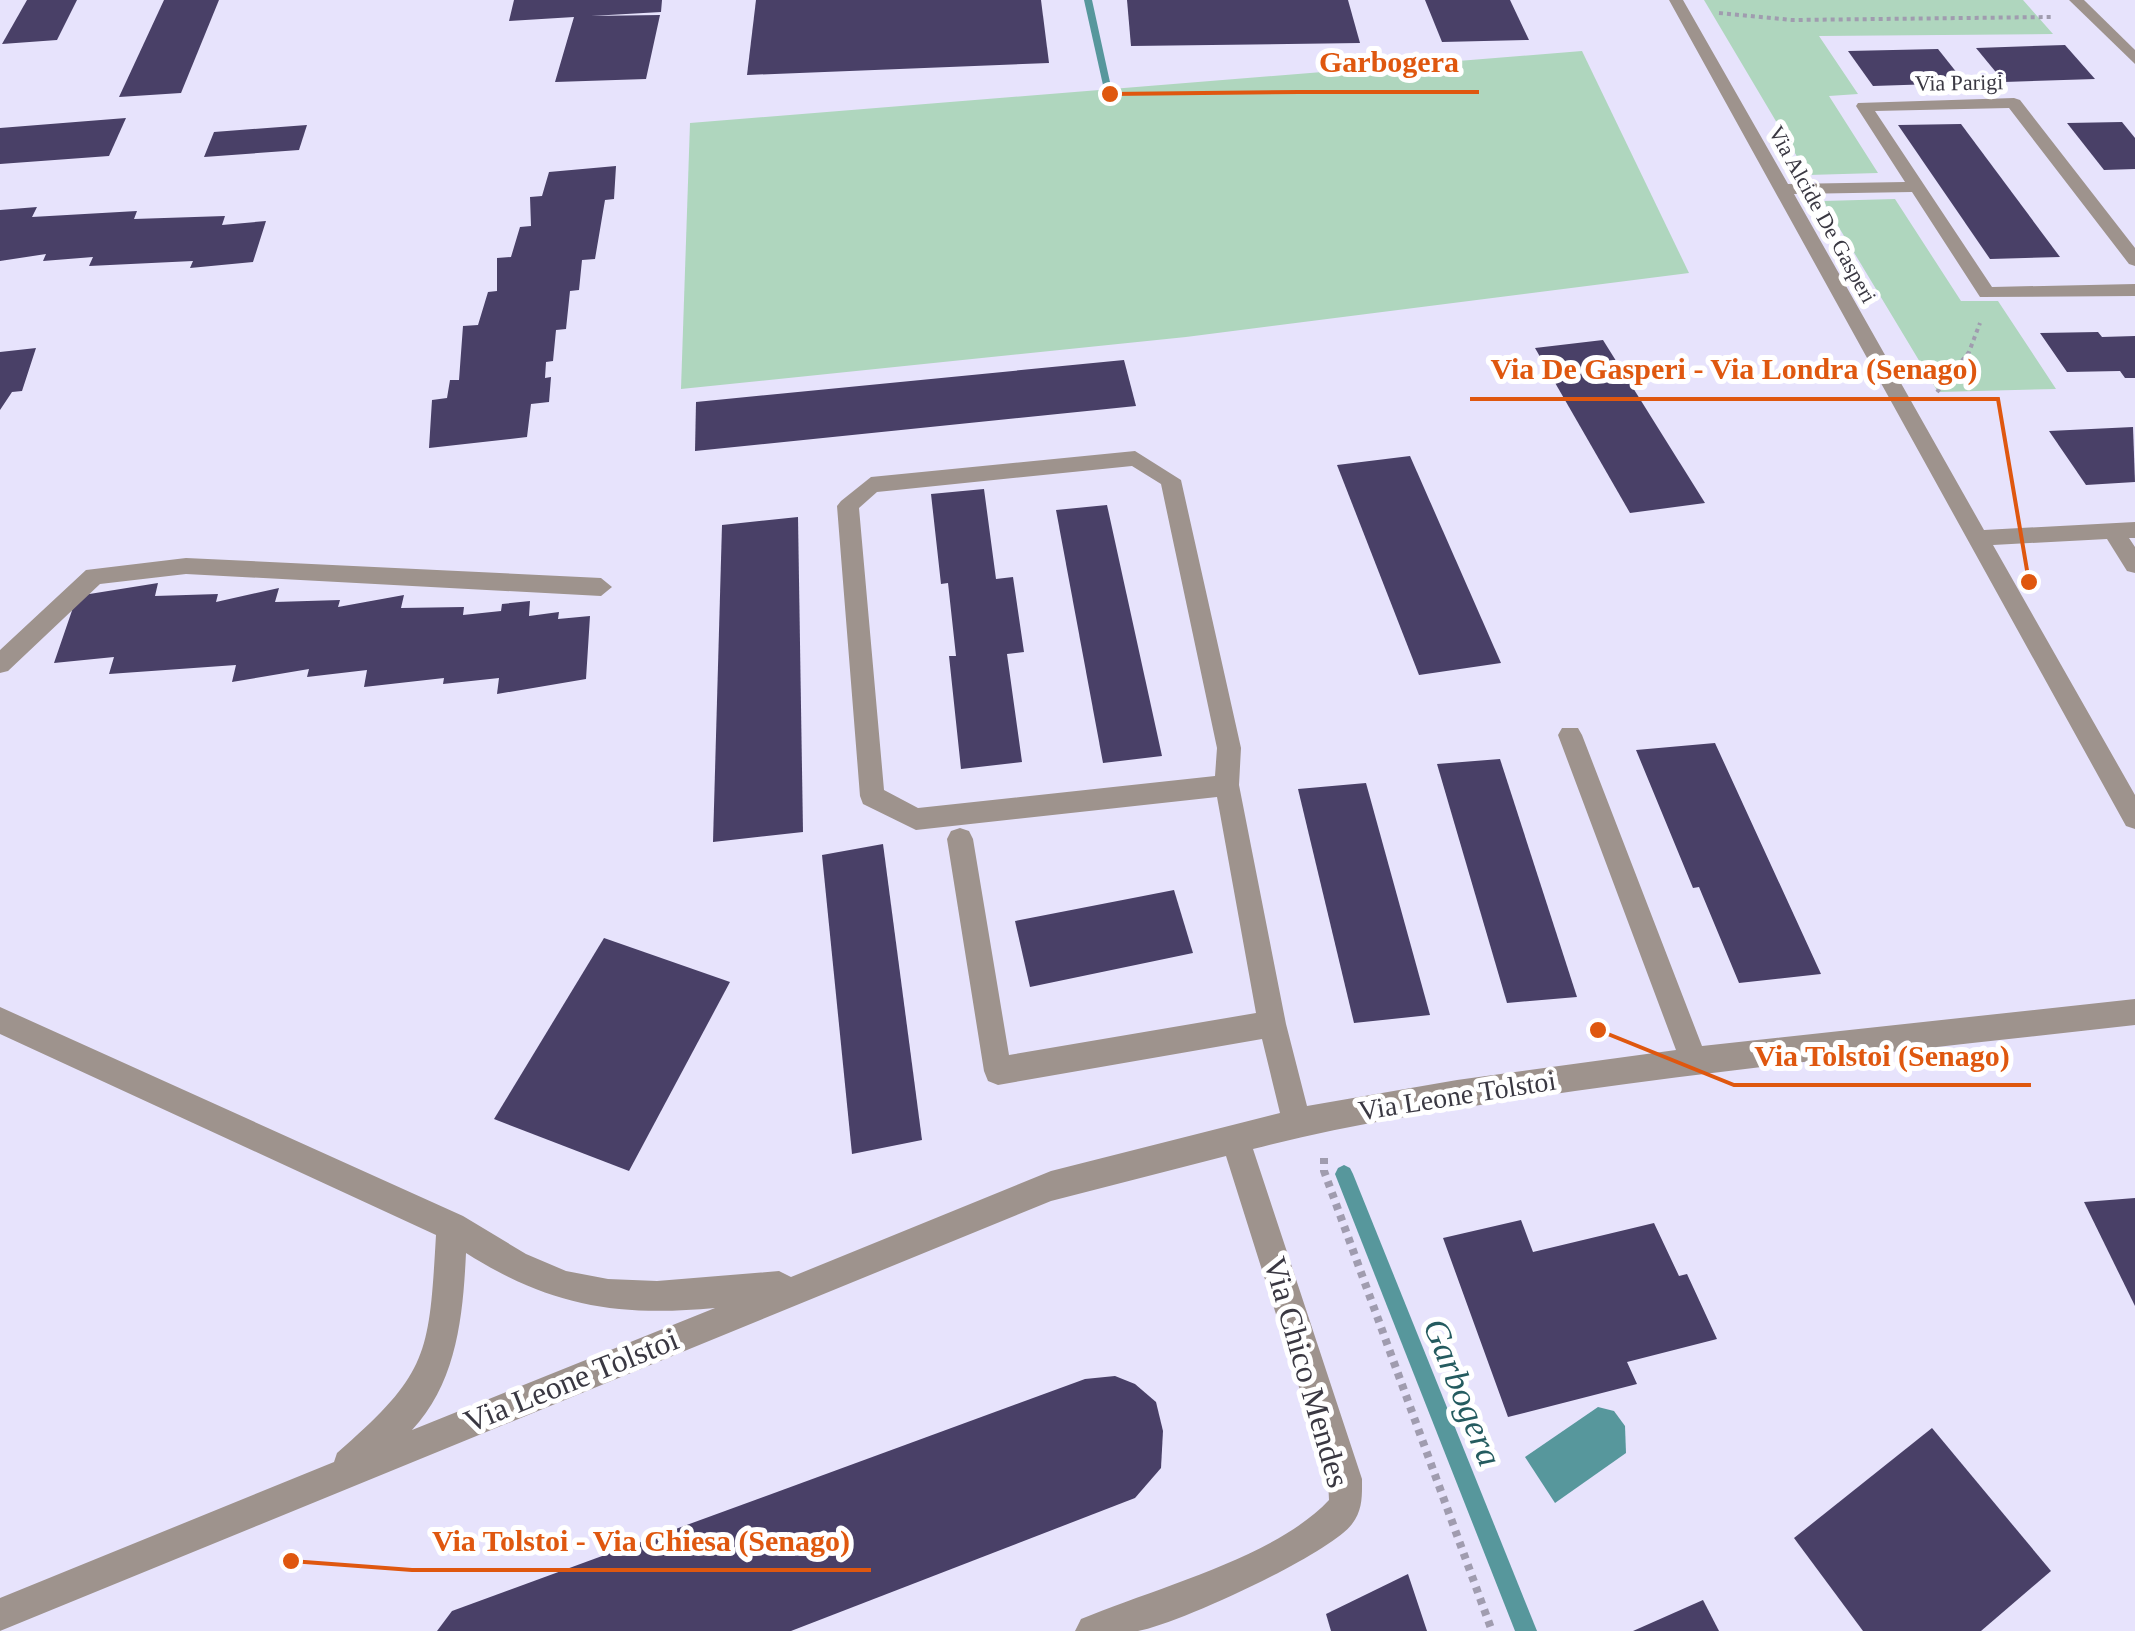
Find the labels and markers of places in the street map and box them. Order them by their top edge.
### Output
callout: Garbogera [1299,32,1479,92]
callout: Via De Gasperi - Via Londra (Senago) [1470,339,1998,399]
callout: Via Tolstoi (Senago) [1734,1025,2031,1085]
callout: Via Tolstoi - Via Chiesa (Senago) [412,1510,871,1570]

